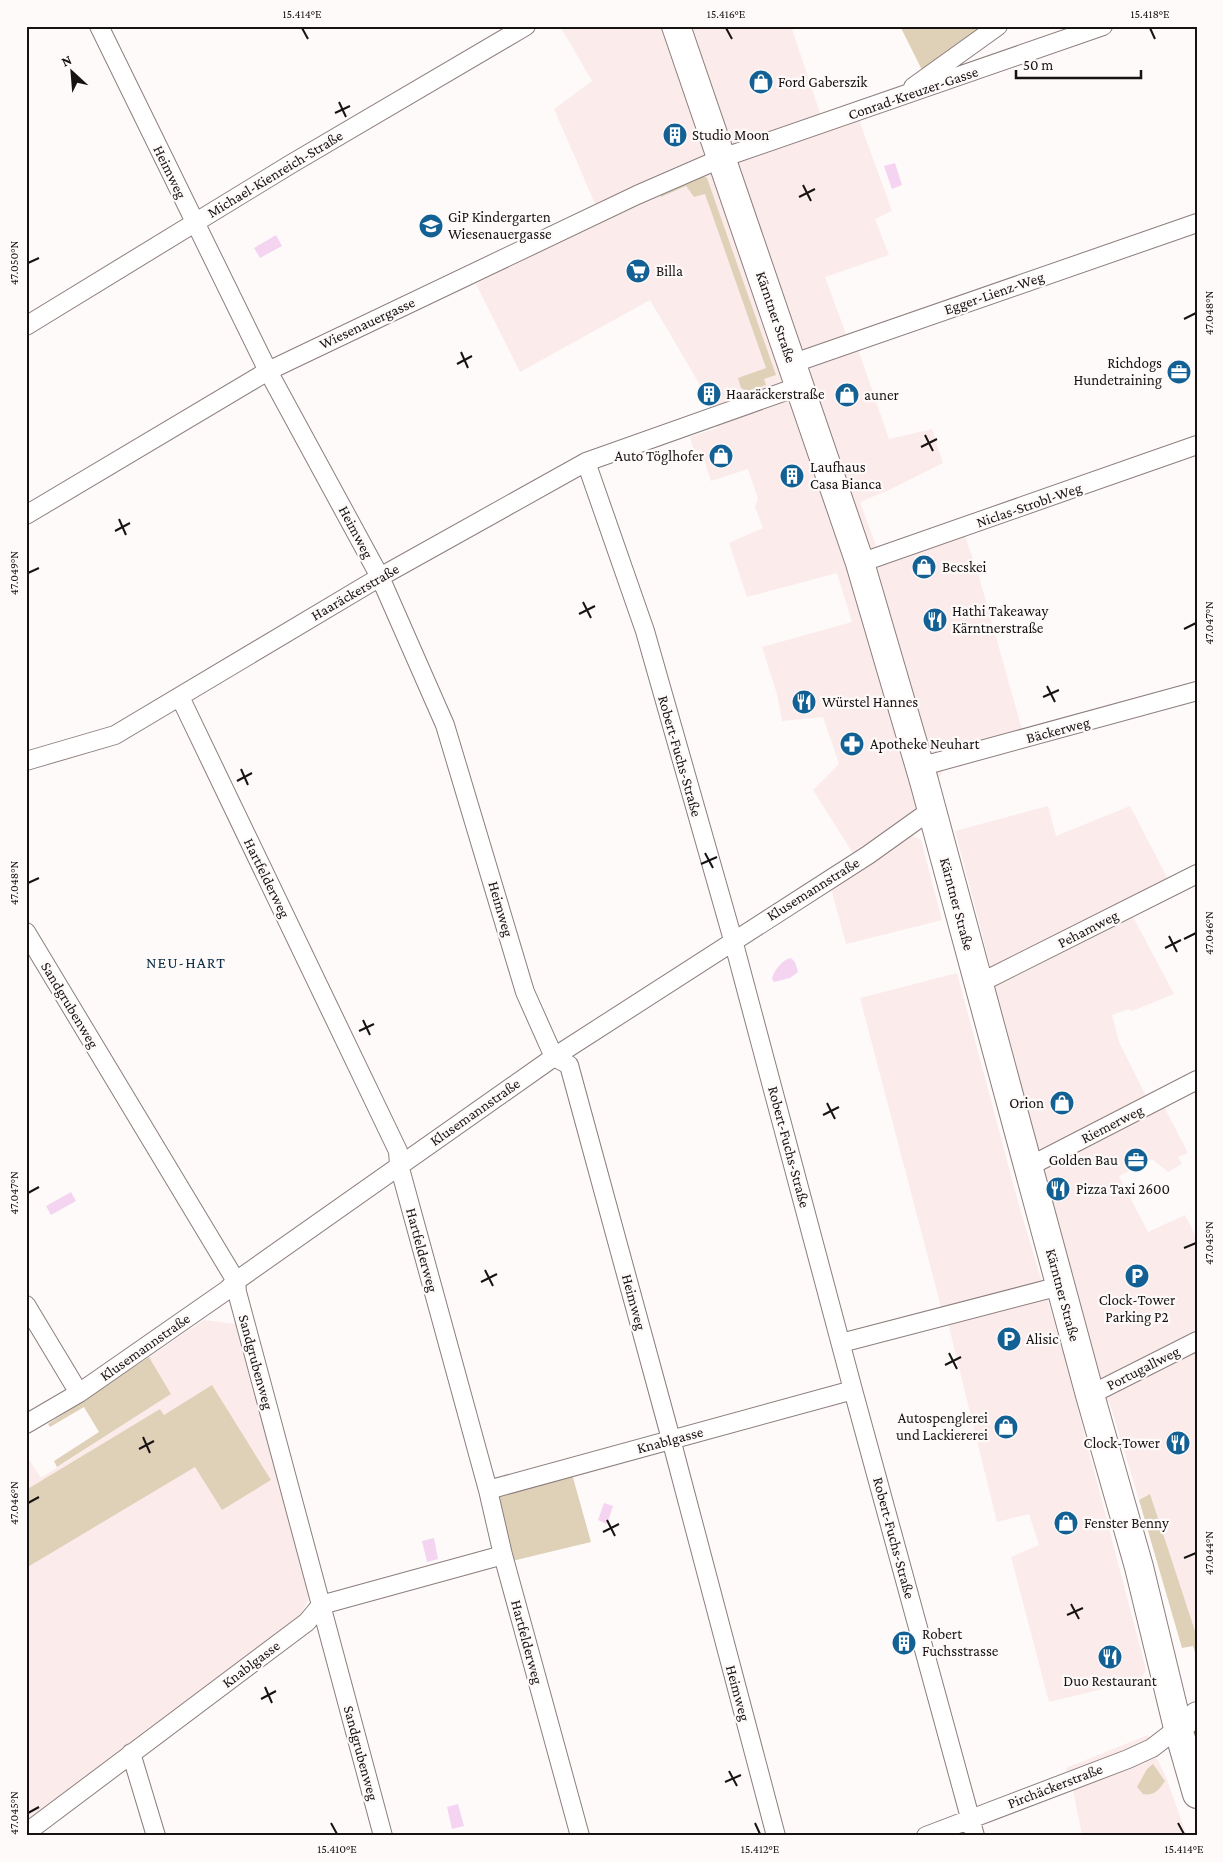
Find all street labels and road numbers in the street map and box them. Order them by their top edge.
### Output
street label: Conrad-Kreuzer-Gasse [846,63,980,123]
street label: Michael-Kienreich-Straße [205,127,346,221]
street label: Heimweg [149,143,190,202]
street label: Egger-Lienz-Weg [942,268,1046,319]
street label: Kärntner Straße [753,269,799,365]
street label: Wiesenauergasse [317,294,418,353]
street label: Niclas-Strobl-Weg [974,479,1084,531]
street label: Heimweg [335,503,376,561]
street label: Haaräckerstraße [308,560,402,624]
street label: Robert-Fuchs-Straße [655,694,705,819]
street label: Bäckerweg [1025,714,1092,747]
street label: Hartfelderweg [240,836,293,921]
street label: Klusemannstraße [764,854,862,924]
street label: Kärntner Straße [937,856,977,953]
street label: Heimweg [484,879,517,939]
street label: Pehamweg [1055,907,1121,952]
street label: Sandgrubenweg [37,959,102,1051]
street label: Klusemannstraße [427,1075,523,1149]
street label: Robert-Fuchs-Straße [765,1084,813,1210]
street label: Riemerweg [1078,1102,1146,1147]
street label: Hartfelderweg [402,1206,441,1294]
street label: Kärntner Straße [1043,1247,1083,1344]
street label: Heimweg [618,1272,649,1332]
street label: Klusemannstraße [97,1310,193,1384]
street label: Sandgrubenweg [235,1313,276,1411]
street label: Portugallweg [1104,1343,1183,1394]
street label: Knablgasse [635,1423,705,1457]
street label: Robert-Fuchs-Straße [870,1475,918,1601]
street label: Hartfelderweg [507,1598,546,1686]
street label: Knablgasse [219,1637,284,1692]
street label: Heimweg [722,1663,753,1723]
street label: Sandgrubenweg [340,1704,381,1802]
street label: Pirchäckerstraße [1005,1760,1105,1811]

